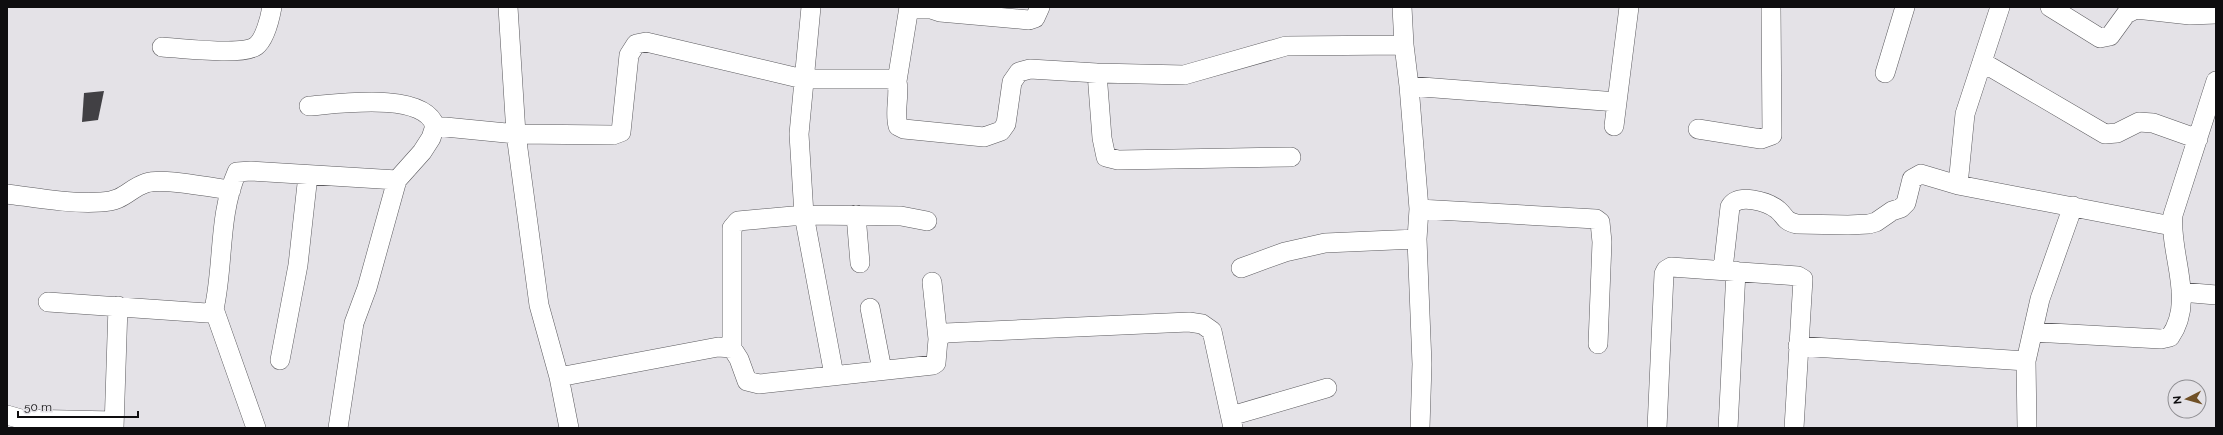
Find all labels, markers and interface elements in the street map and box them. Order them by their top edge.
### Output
north arrow [2167,379,2207,419]
scale bar [18,393,138,419]
text: N [2171,395,2184,405]
text: 50 m [24,400,52,414]

